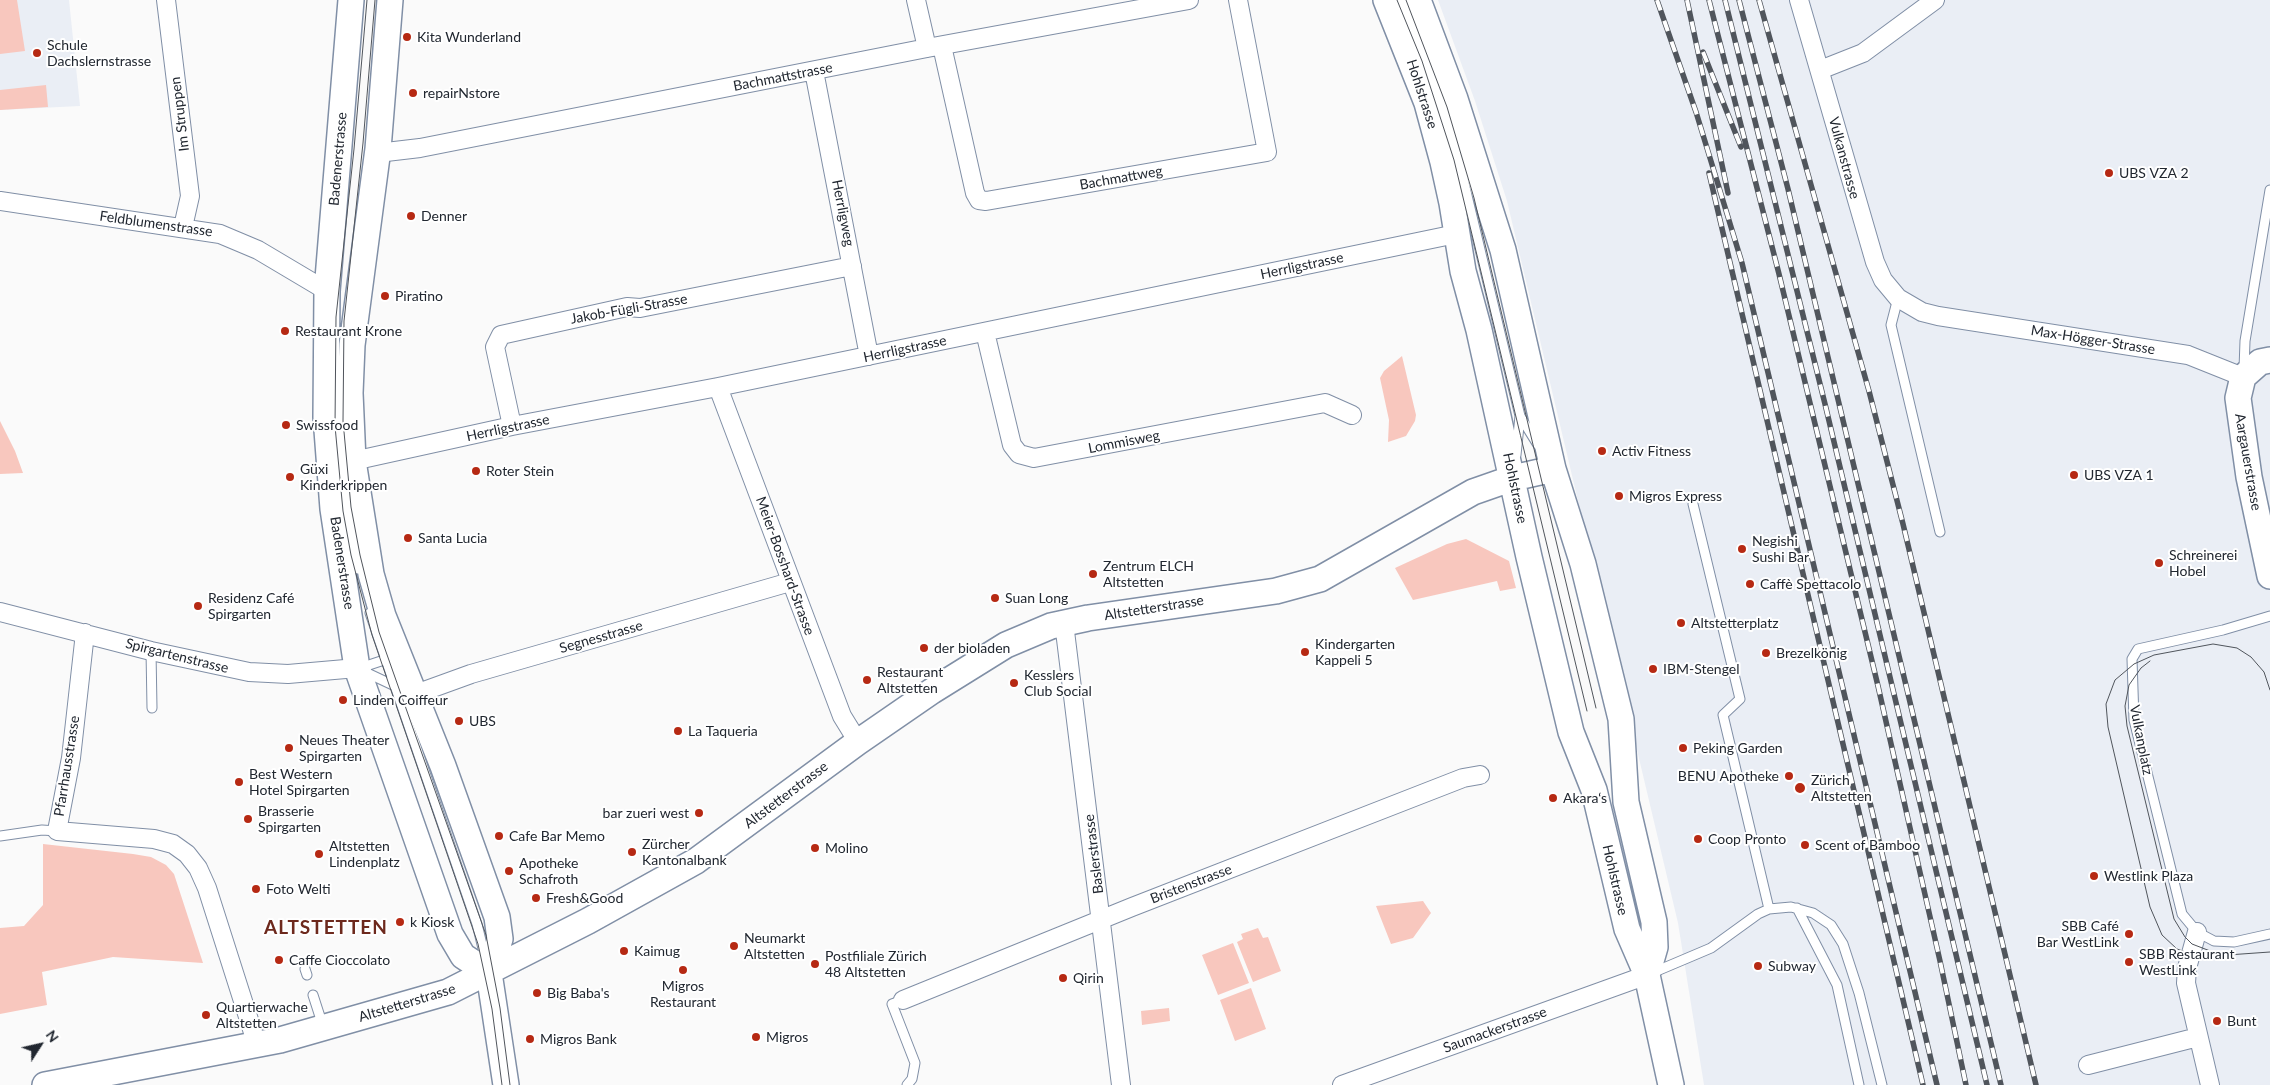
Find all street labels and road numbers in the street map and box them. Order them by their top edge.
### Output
street label: Hohlstrasse [1403,57,1441,131]
street label: Bachmattstrasse [732,59,834,95]
street label: Im Struppen [167,76,193,152]
street label: Badenerstrasse [326,111,350,207]
street label: Vulkanstrasse [1825,115,1863,201]
street label: Bachmattweg [1078,162,1164,194]
street label: Herrligweg [828,178,858,248]
street label: Feldblumenstrasse [98,208,214,240]
street label: Herrligstrasse [1259,249,1345,283]
street label: Jakob-Fügli-Strasse [569,290,689,328]
street label: Max-Högger-Strasse [2030,322,2156,358]
street label: Herrligstrasse [862,332,948,366]
street label: Herrligstrasse [465,411,551,445]
street label: Aargauerstrasse [2231,412,2265,512]
street label: Lommisweg [1087,427,1161,457]
street label: Hohlstrasse [1499,451,1531,525]
street label: Meier-Bosshard-Strasse [752,494,818,638]
street label: Badenerstrasse [326,515,358,611]
street label: Altstetterstrasse [1103,592,1205,624]
street label: Segnesstrasse [557,617,645,657]
street label: Spirgartenstrasse [124,635,230,677]
street label: Vulkanplatz [2126,703,2156,777]
street label: Pfarrhausstrasse [51,715,83,817]
street label: Altstetterstrasse [741,758,831,832]
street label: Baslerstrasse [1081,813,1107,895]
street label: Hohlstrasse [1599,843,1631,917]
street label: Bristenstrasse [1148,861,1234,907]
street label: Altstetterstrasse [356,980,458,1026]
street label: Saumackerstrasse [1441,1003,1549,1057]

